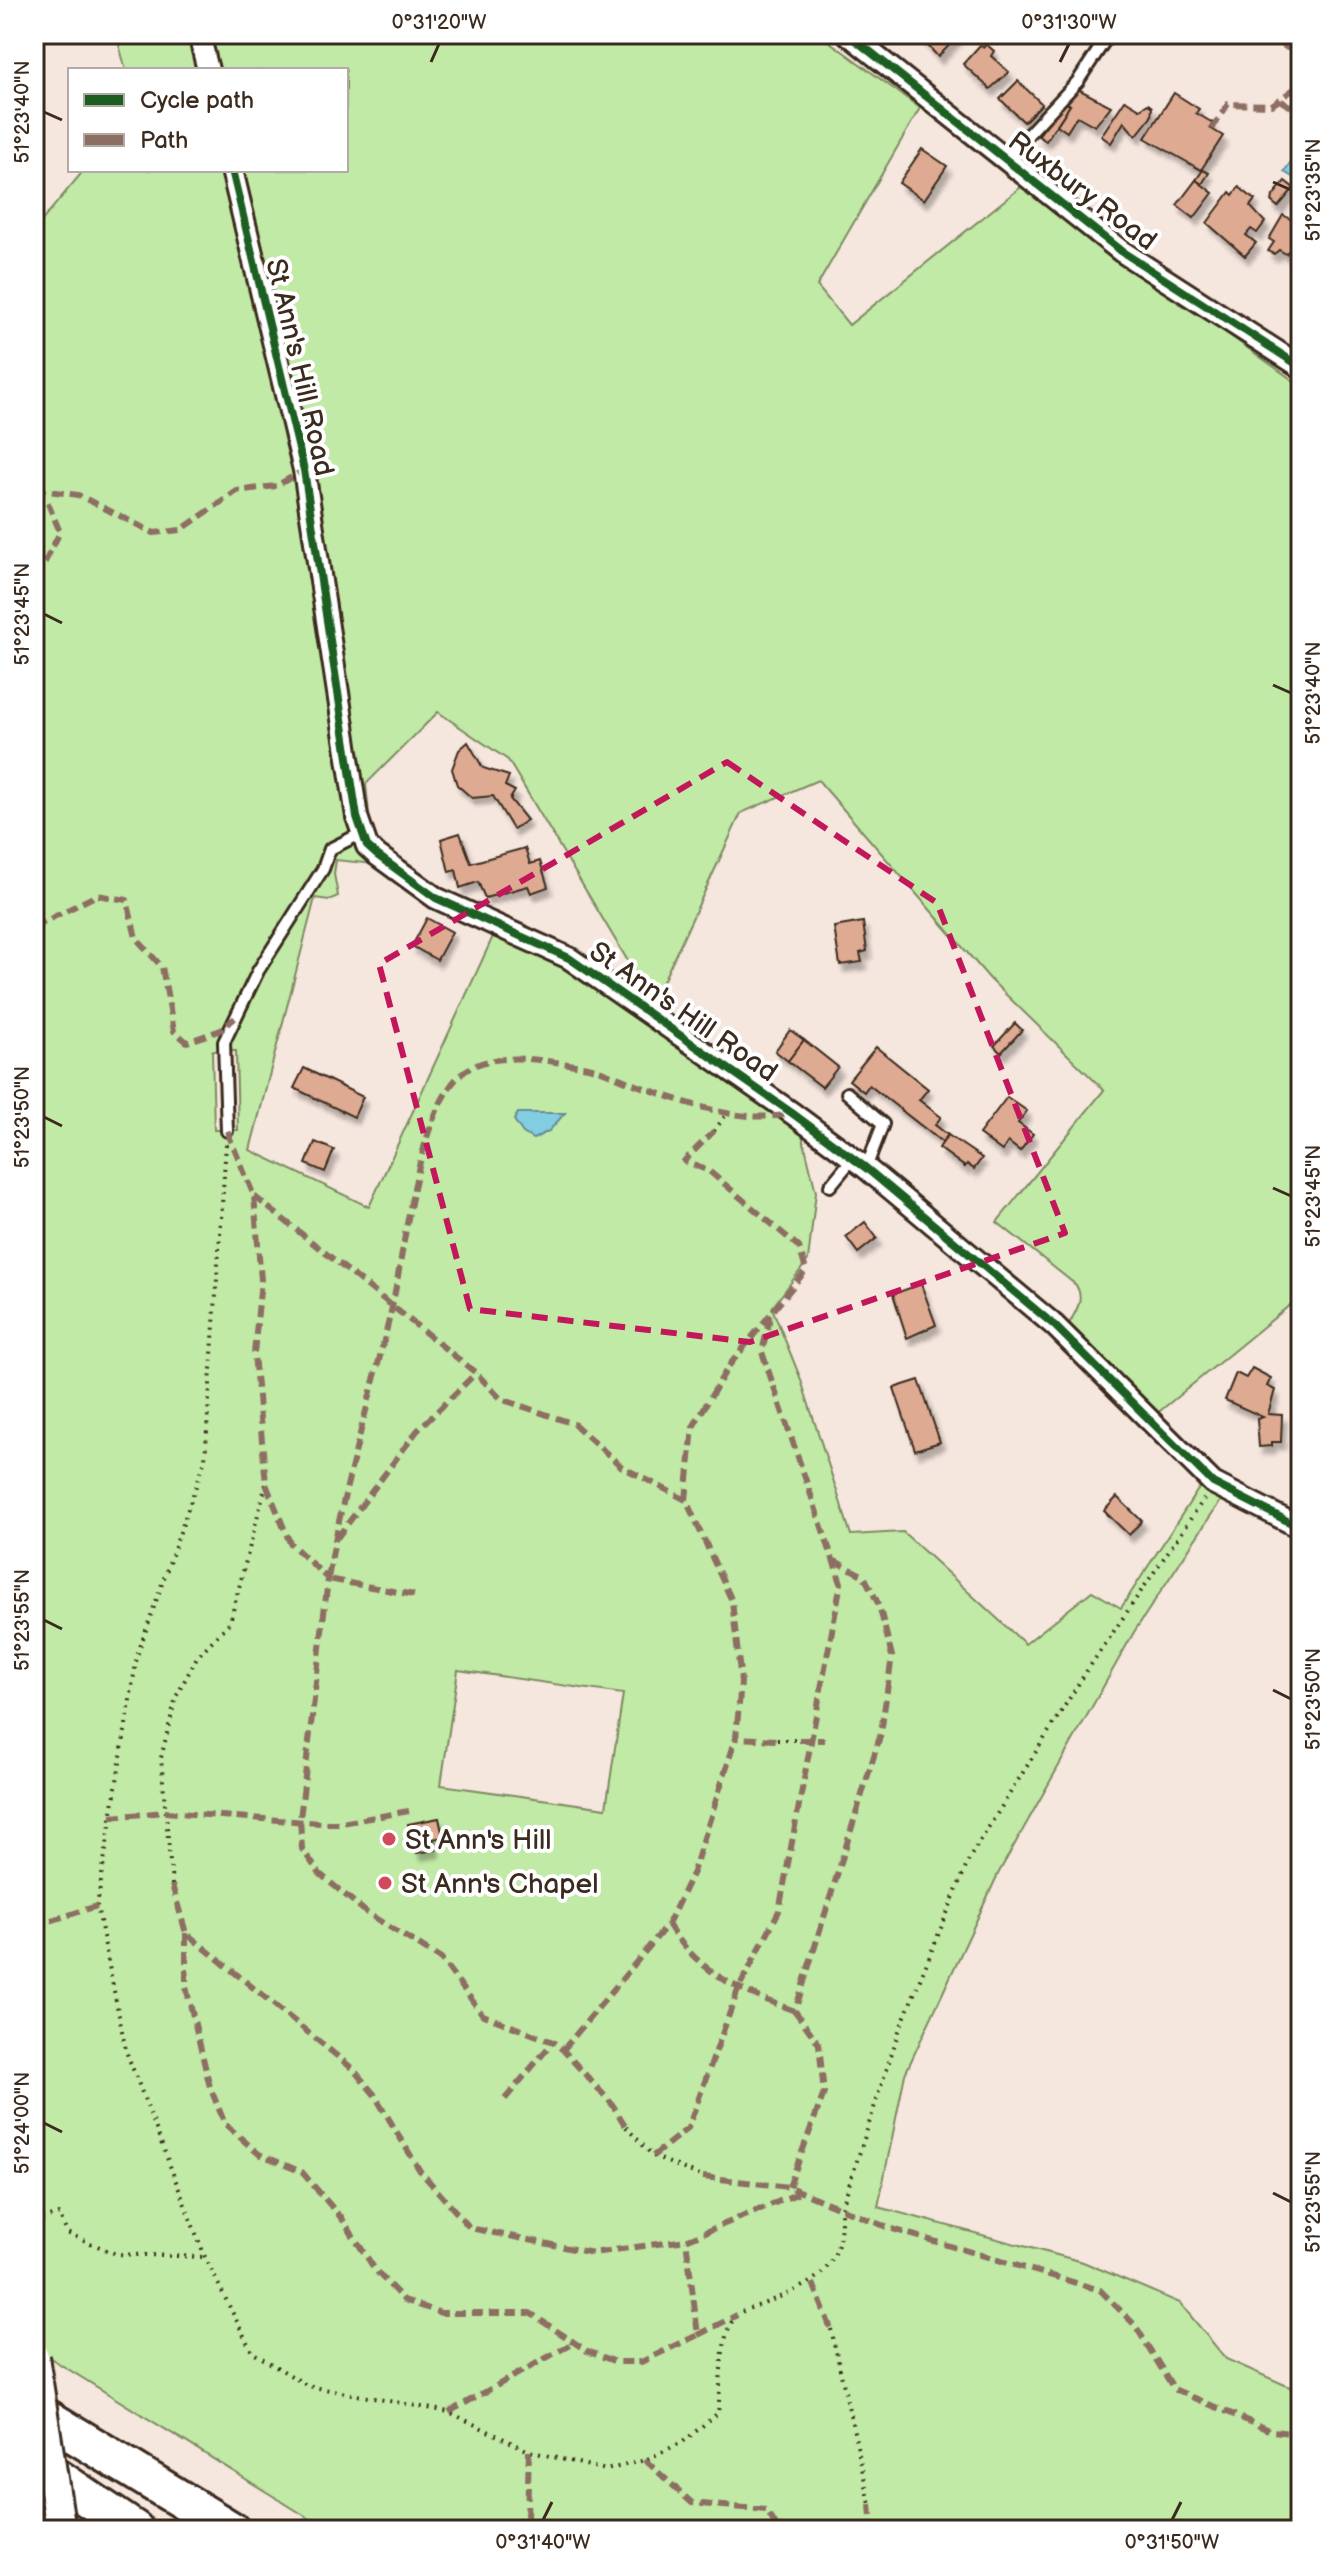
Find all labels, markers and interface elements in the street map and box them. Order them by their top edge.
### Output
text: 0°31'20"W [392,11,486,35]
text: 0°31'30"W [1021,11,1117,35]
text: 51°23'40"N [11,60,35,164]
legend [68,68,348,172]
text: Cycle path [140,86,254,115]
street label: Ruxbury Road [1001,125,1163,258]
text: Path [140,126,188,155]
text: 51°23'35"N [1302,139,1326,241]
street label: St Ann's Hill Road [259,256,341,479]
text: 51°23'45"N [11,563,35,665]
text: 51°23'40"N [1302,641,1326,745]
street label: St Ann's Hill Road [583,935,783,1089]
text: 51°23'50"N [11,1066,35,1168]
text: 51°23'45"N [1302,1145,1326,1247]
text: 51°23'55"N [11,1569,35,1671]
text: 51°23'50"N [1302,1648,1326,1750]
place label: St Ann's Hill [405,1824,552,1857]
marker: St Ann's Hill [380,1830,398,1848]
place label: St Ann's Chapel [401,1868,598,1901]
marker: St Ann's Chapel [376,1874,394,1892]
text: 51°24'00"N [11,2072,35,2174]
text: 51°23'55"N [1302,2151,1326,2253]
text: 0°31'40"W [495,2531,591,2555]
text: 0°31'50"W [1125,2531,1219,2555]

